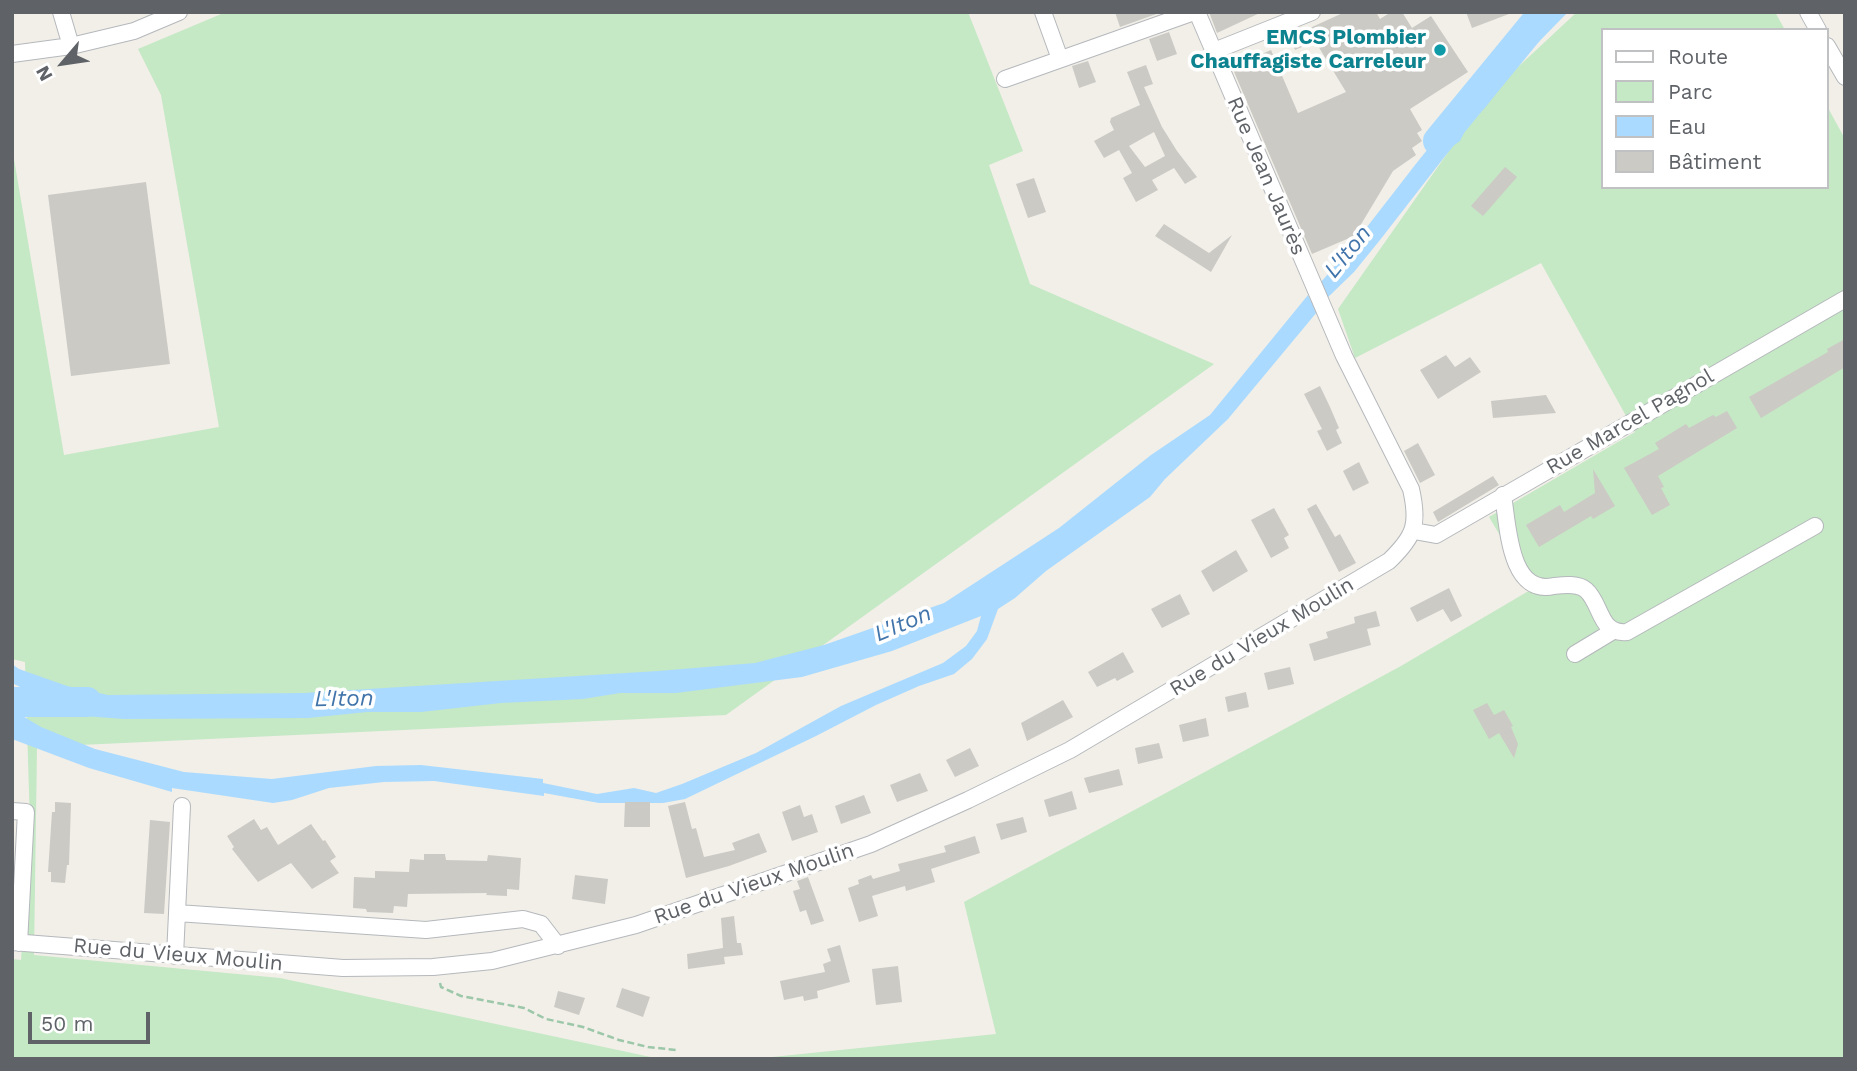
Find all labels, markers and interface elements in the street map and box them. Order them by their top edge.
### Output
place label: EMCS Plombier Chauffagiste Carreleur [1190,25,1426,75]
north arrow [28,28,98,98]
legend [1602,28,1829,189]
marker: EMCS Plombier Chauffagiste Carreleur [1432,42,1448,58]
text: Route [1668,44,1728,69]
text: N [31,62,58,85]
text: Parc [1668,79,1713,104]
street label: Rue Jean Jaurès [1221,93,1311,259]
text: Eau [1668,114,1706,139]
text: Bâtiment [1668,149,1761,174]
water label: L'Iton [1319,220,1377,284]
street label: Rue Marcel Pagnol [1542,364,1718,480]
street label: Rue du Vieux Moulin [1165,572,1359,702]
water label: L'Iton [870,600,936,648]
water label: L'Iton [314,685,374,713]
street label: Rue du Vieux Moulin [651,838,857,930]
street label: Rue du Vieux Moulin [72,933,284,977]
scale bar [32,998,154,1042]
text: 50 m [41,1011,93,1036]

